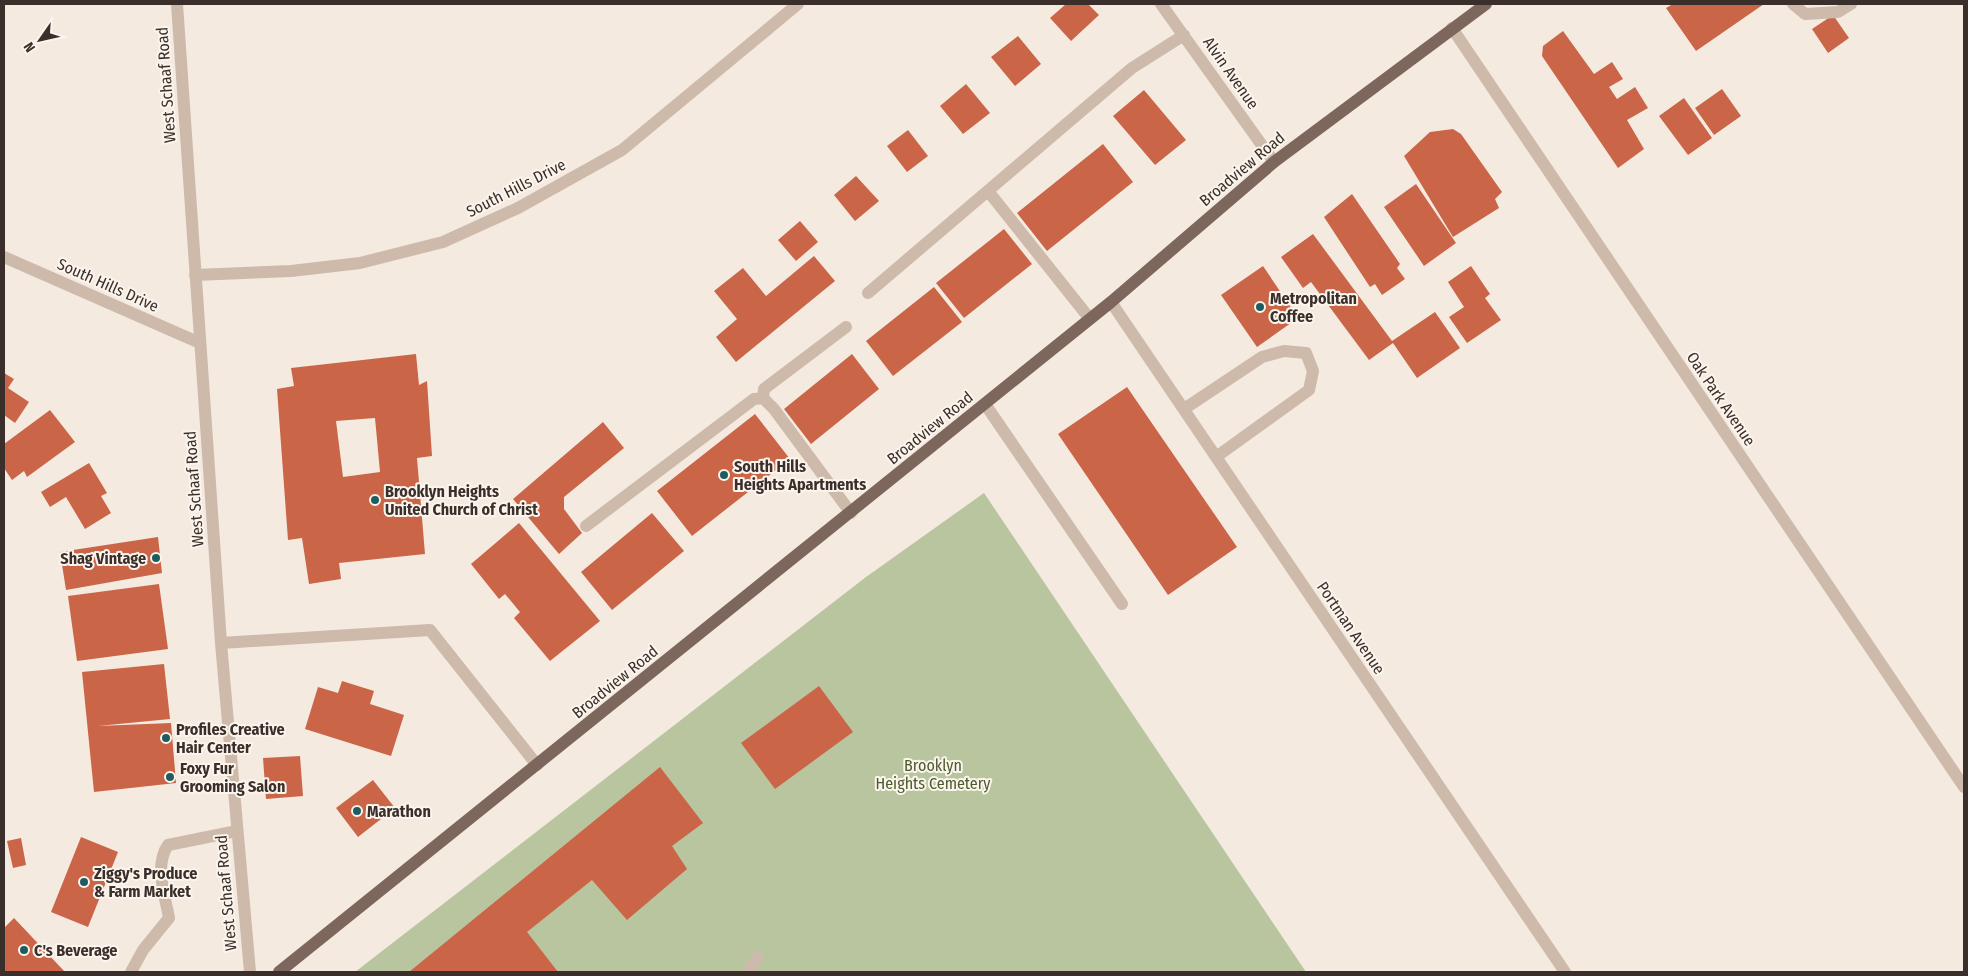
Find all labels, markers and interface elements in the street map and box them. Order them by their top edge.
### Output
north arrow [15,15,65,65]
street label: West Schaaf Road [152,26,180,144]
street label: Alvin Avenue [1199,33,1263,113]
text: N [20,39,39,55]
street label: Broadview Road [1196,128,1288,210]
street label: South Hills Drive [463,155,569,221]
street label: South Hills Drive [54,254,162,316]
place label: Metropolitan Coffee [1270,289,1357,326]
marker: Metropolitan Coffee [1254,301,1266,313]
street label: Oak Park Avenue [1683,348,1759,450]
street label: Broadview Road [883,388,977,468]
street label: West Schaaf Road [180,430,208,548]
place label: South Hills Heights Apartments [734,457,866,494]
marker: South Hills Heights Apartments [718,469,730,481]
place label: Brooklyn Heights United Church of Christ [385,482,538,519]
marker: Brooklyn Heights United Church of Christ [369,494,381,506]
place label: Shag Vintage [60,549,146,568]
marker: Shag Vintage [150,552,162,564]
street label: Portman Avenue [1313,578,1389,678]
street label: Broadview Road [568,642,662,722]
place label: Profiles Creative Hair Center [176,720,285,757]
marker: Profiles Creative Hair Center [160,732,172,744]
park label: Brooklyn Heights Cemetery [876,756,991,793]
place label: Foxy Fur Grooming Salon [180,759,285,796]
marker: Foxy Fur Grooming Salon [164,771,176,783]
place label: Marathon [367,802,431,821]
marker: Marathon [351,805,363,817]
street label: West Schaaf Road [211,834,241,952]
place label: Ziggy's Produce & Farm Market [94,864,197,901]
marker: Ziggy's Produce & Farm Market [78,876,90,888]
place label: C's Beverage [34,941,117,960]
marker: C's Beverage [18,944,30,956]

